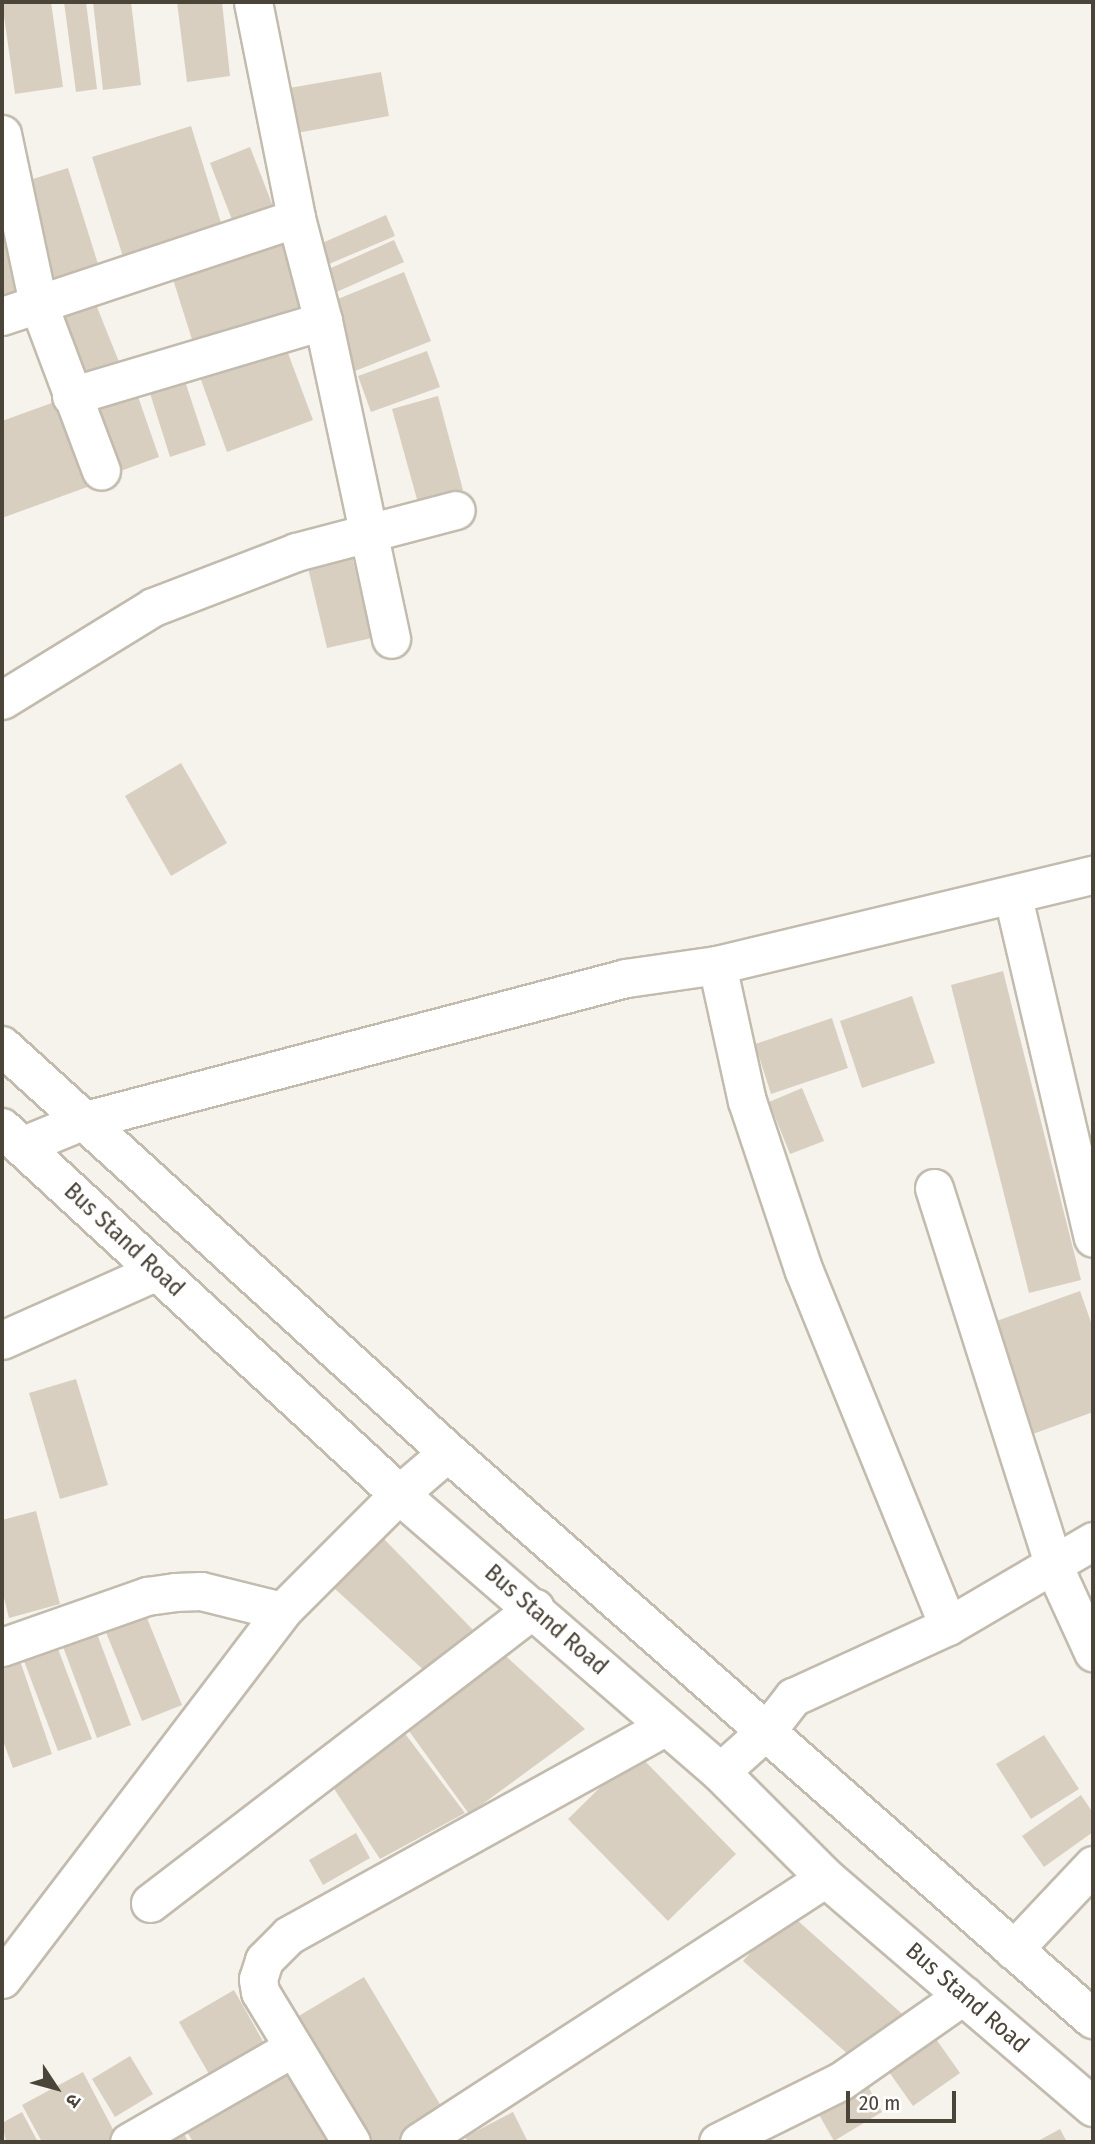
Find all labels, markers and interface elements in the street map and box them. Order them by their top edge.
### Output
street label: Bus Stand Road [58,1177,190,1303]
street label: Bus Stand Road [479,1559,613,1681]
street label: Bus Stand Road [900,1937,1034,2059]
north arrow [21,2053,91,2123]
scale bar [850,2078,960,2122]
text: उ [61,2089,86,2112]
text: 20 m [859,2090,900,2116]

